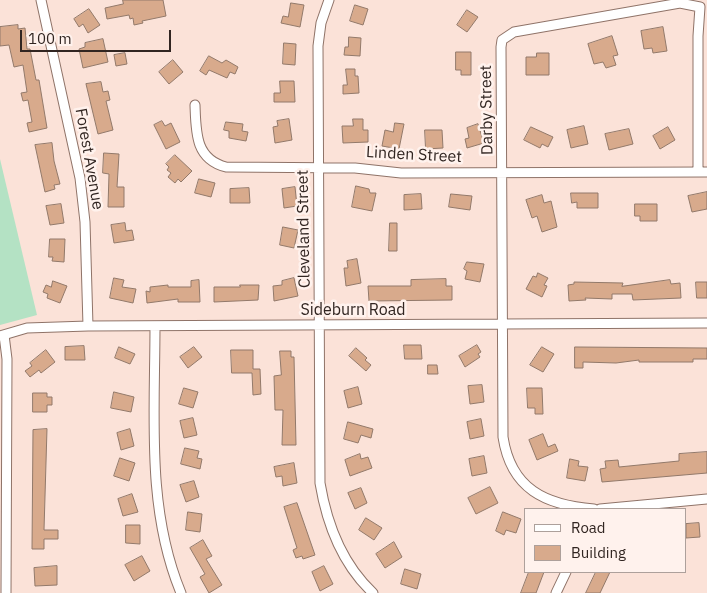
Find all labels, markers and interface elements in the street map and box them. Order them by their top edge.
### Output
scale bar [22,20,174,52]
text: 100 m [28,29,72,48]
street label: Darby Street [477,65,497,155]
street label: Forest Avenue [71,107,107,211]
street label: Linden Street [366,143,462,167]
street label: Cleveland Street [293,170,315,288]
street label: Sideburn Road [300,300,406,320]
legend [524,508,687,573]
text: Road [571,518,606,537]
text: Building [571,543,626,562]

